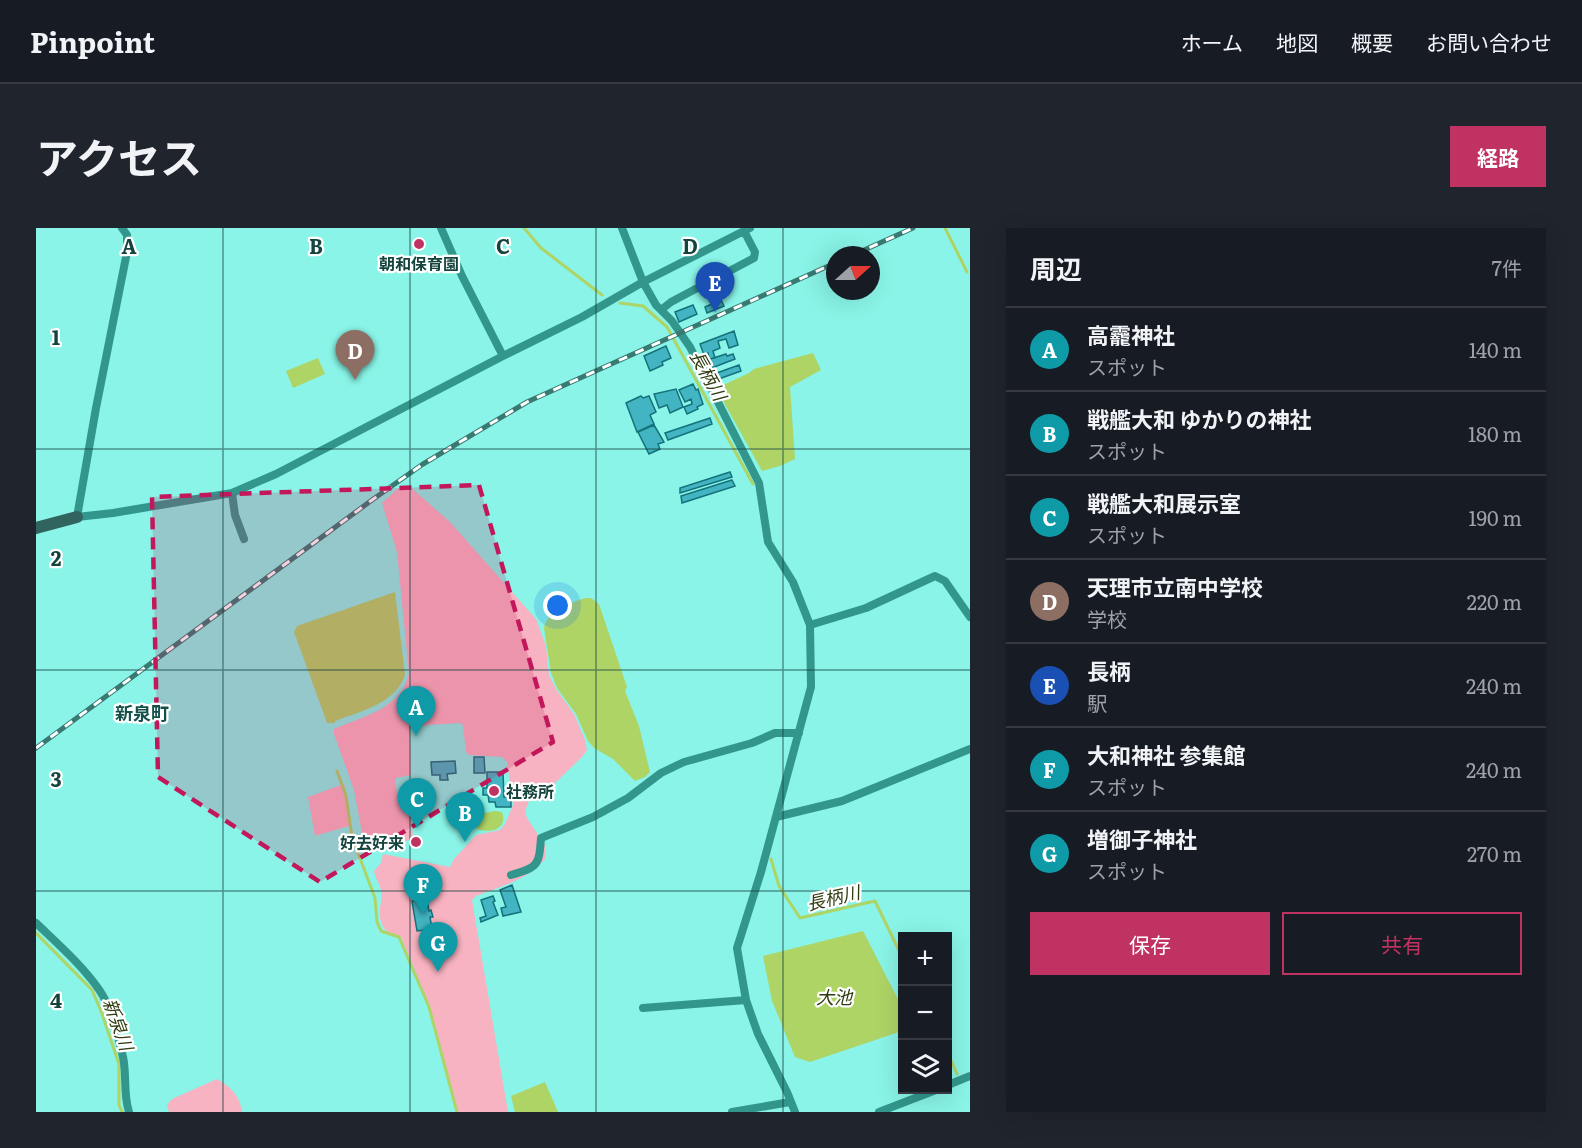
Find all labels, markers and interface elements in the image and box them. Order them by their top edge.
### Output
text: Pinpoint [30,20,155,62]
text: ホーム [1181,26,1243,57]
text: 地図 [1276,26,1318,57]
text: 概要 [1351,26,1393,57]
text: お問い合わせ [1426,26,1552,57]
text: アクセス [36,125,202,187]
button: 経路 [1450,126,1546,187]
text: A [121,230,137,260]
text: B [309,230,323,260]
text: C [496,230,510,260]
text: D [682,230,698,260]
marker: 朝和保育園 [412,237,426,251]
north arrow [826,246,880,300]
text: 周辺 [1030,248,1082,287]
place label: 朝和保育園 [379,251,459,275]
text: 7件 [1492,252,1522,282]
pin: E [696,262,734,312]
text: 高龗神社 [1087,318,1175,351]
text: 1 [52,321,60,351]
pin: D [336,330,374,380]
text: A [1042,334,1057,364]
text: 140 m [1469,334,1522,364]
water label: 長柄川 [684,345,735,407]
text: スポット [1087,351,1167,381]
text: 戦艦大和 ゆかりの神社 [1087,402,1311,435]
text: B [1043,418,1056,448]
text: 180 m [1468,418,1522,448]
text: スポット [1087,435,1167,465]
text: 戦艦大和展示室 [1087,486,1241,519]
text: C [1042,502,1057,532]
text: 190 m [1468,502,1522,532]
text: スポット [1087,519,1167,549]
text: 2 [51,542,62,572]
text: 天理市立南中学校 [1087,570,1263,603]
text: D [1042,586,1057,616]
text: 220 m [1467,586,1522,616]
your location [543,591,572,620]
text: 学校 [1087,603,1127,633]
text: 長柄 [1087,654,1131,687]
text: E [1043,670,1056,700]
text: 240 m [1466,670,1522,700]
pin: A [396,686,436,736]
text: 駅 [1087,687,1107,717]
district label: 新泉町 [115,699,169,726]
text: 大和神社 参集館 [1087,738,1245,771]
text: F [1043,754,1056,784]
text: 240 m [1466,754,1522,784]
text: 3 [50,763,62,793]
text: スポット [1087,771,1167,801]
pin: C [398,778,436,828]
place label: 社務所 [506,779,554,803]
marker: 社務所 [487,784,501,798]
pin: B [446,792,484,842]
text: 増御子神社 [1087,822,1197,855]
place label: 好去好来 [340,830,404,854]
marker: 好去好来 [409,835,423,849]
text: G [1042,838,1057,868]
text: 270 m [1467,838,1522,868]
text: スポット [1087,855,1167,885]
pin: F [404,864,442,914]
water label: 長柄川 [804,877,864,916]
button: 保存 [1030,912,1270,975]
button: 共有 [1282,912,1522,975]
pin: G [418,922,458,972]
map controls [898,932,952,1094]
button: + [898,932,952,986]
water label: 大池 [816,983,854,1010]
text: 4 [50,984,62,1014]
button: − [898,986,952,1040]
water label: 新泉川 [97,994,142,1056]
button: layers [898,1040,952,1094]

